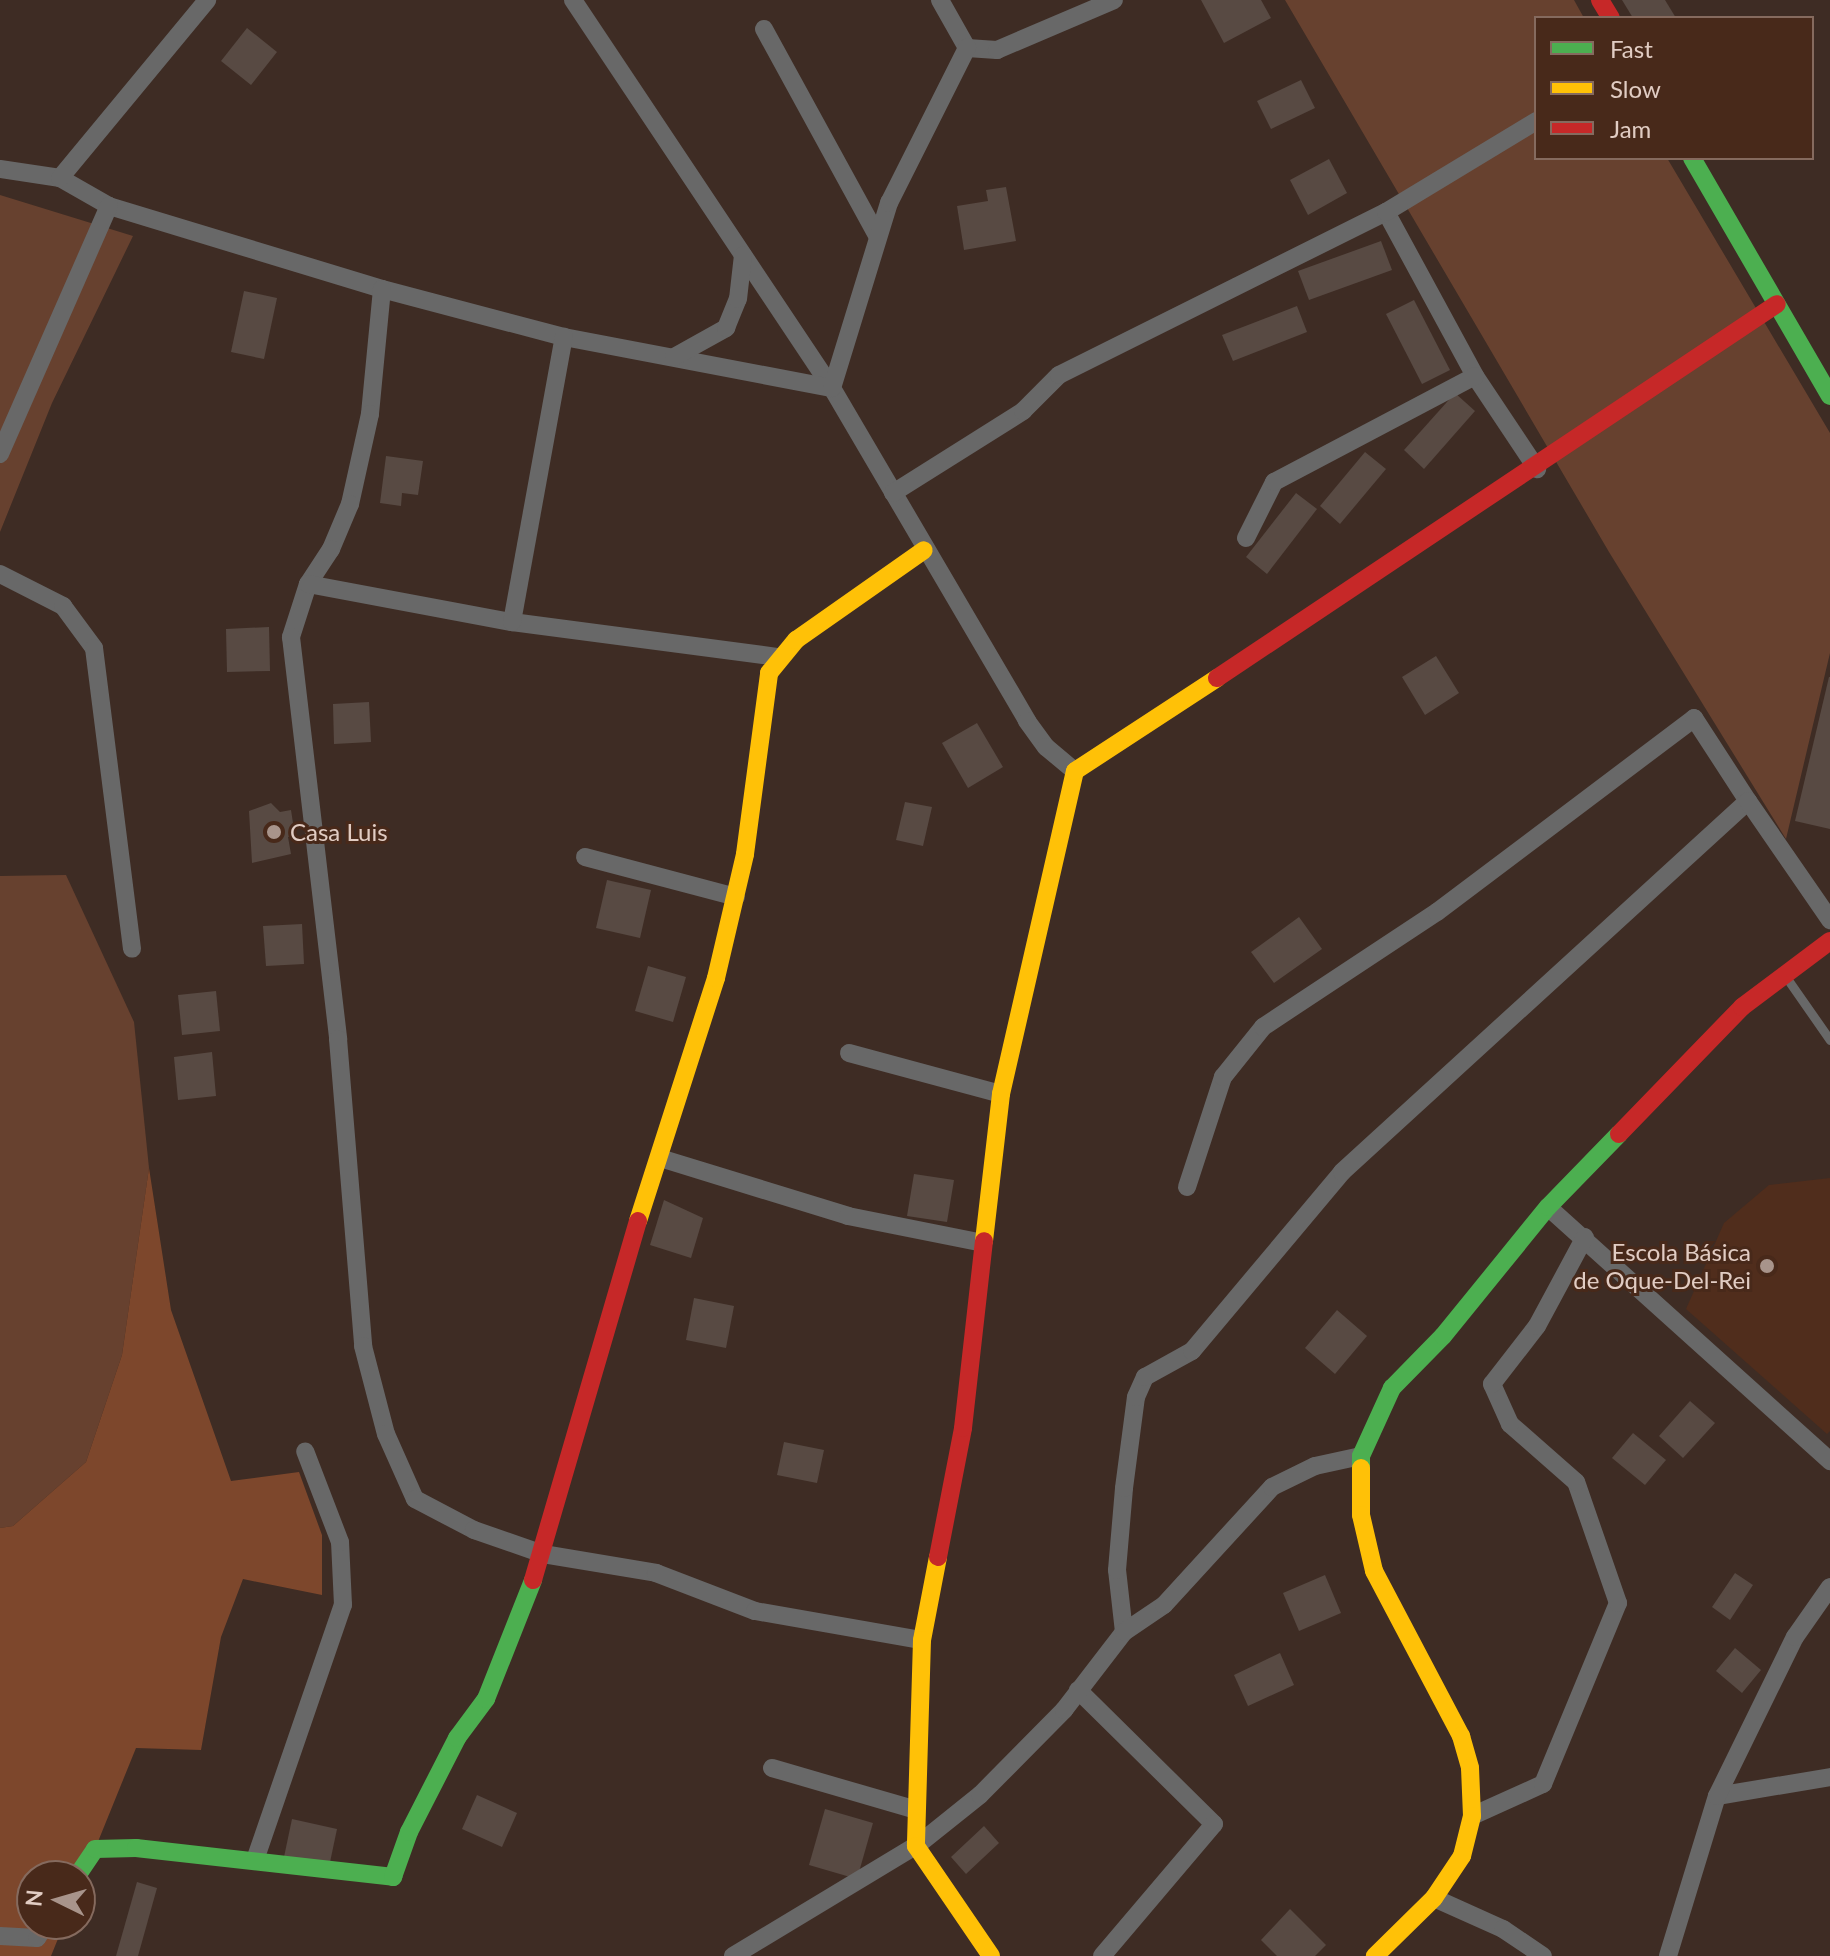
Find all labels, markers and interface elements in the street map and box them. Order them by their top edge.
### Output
legend [1534,16,1814,160]
text: Fast [1610,34,1653,63]
text: Slow [1610,74,1661,103]
text: Jam [1610,114,1651,143]
place label: Casa Luis [290,818,388,846]
marker: Casa Luis [265,823,283,841]
place label: Escola Básica de Oque-Del-Rei [1573,1238,1751,1294]
marker: Escola Básica de Oque-Del-Rei [1758,1257,1776,1275]
north arrow [16,1860,96,1940]
text: N [19,1888,48,1908]

